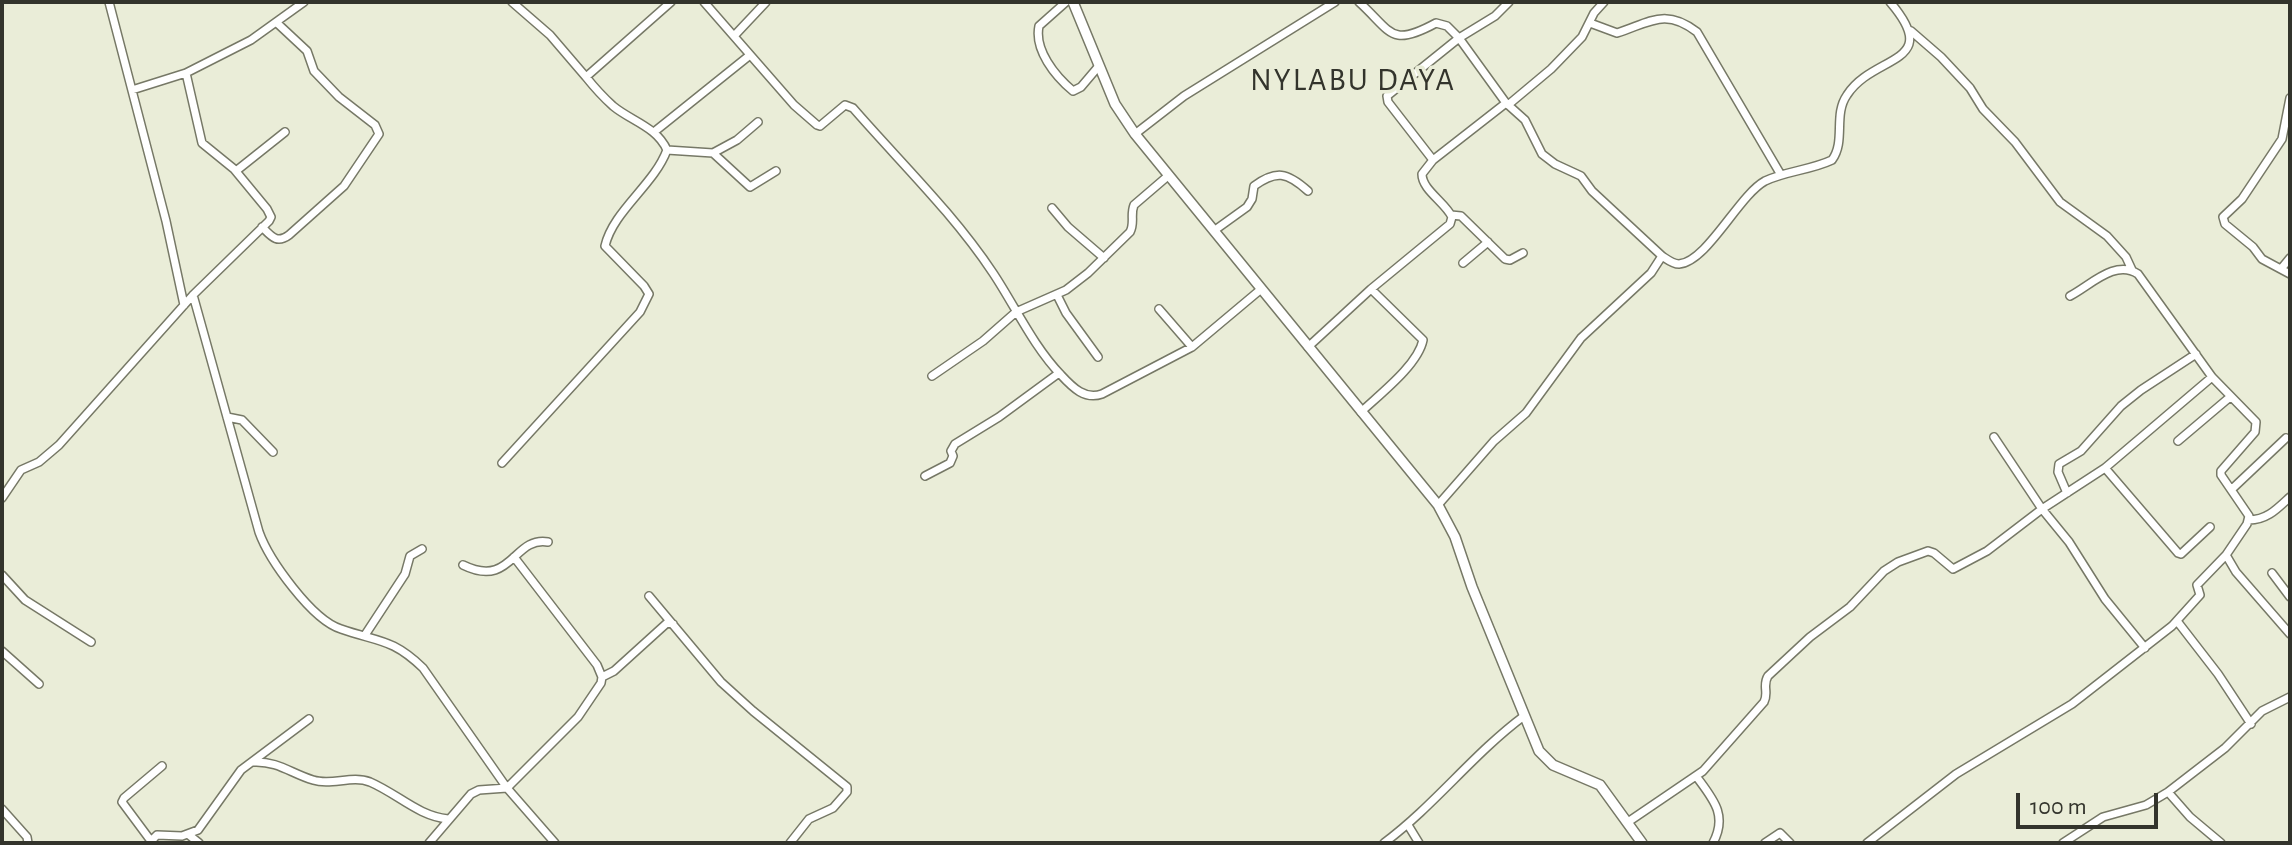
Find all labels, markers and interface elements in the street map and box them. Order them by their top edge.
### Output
district label: NYLABU DAYA [1250,61,1456,99]
scale bar [2020,777,2162,827]
text: 100 m [2030,795,2087,819]

